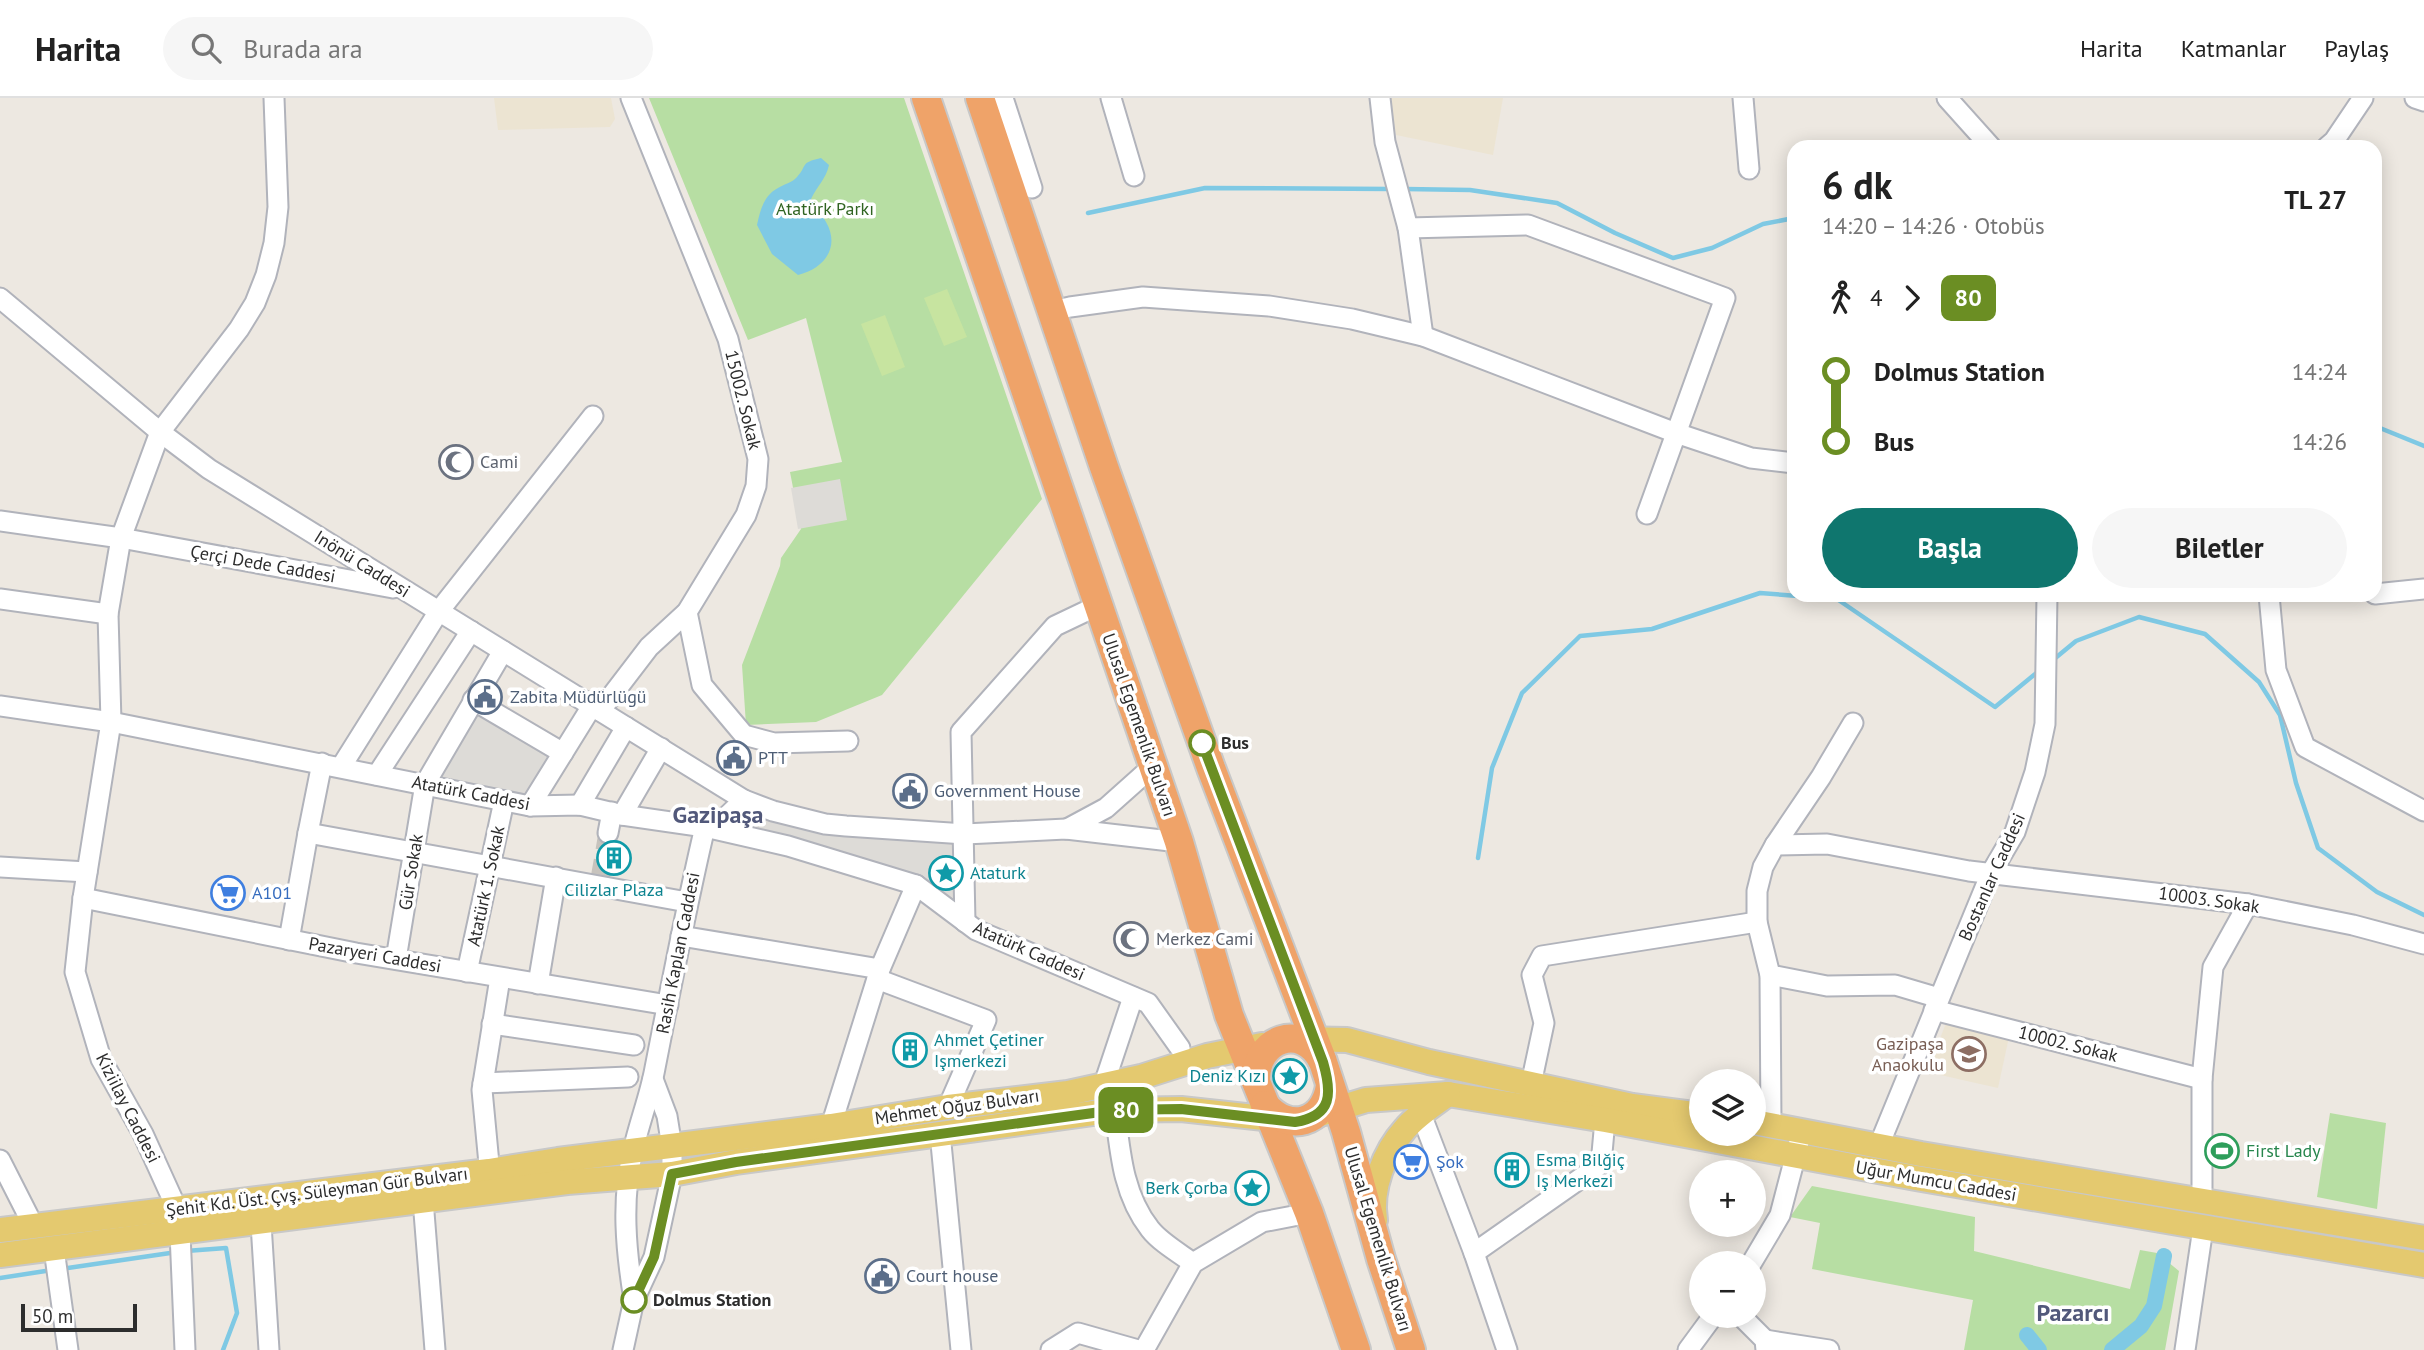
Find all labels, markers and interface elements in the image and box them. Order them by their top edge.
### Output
search box [163,17,653,80]
text: Harita [35,27,121,70]
icon: search [187,29,225,67]
text: Burada ara [243,32,363,65]
text: Harita [2080,33,2143,64]
text: Katmanlar [2181,33,2286,64]
text: Paylaş [2324,33,2389,64]
text: 6 dk [1822,160,1892,209]
text: TL 27 [2284,183,2347,216]
park label: Atatürk Parkı [776,197,874,220]
text: 14:20 – 14:26 · Otobüs [1822,211,2045,240]
icon: walk [1822,279,1860,317]
icon: forward [1893,279,1931,317]
text: 80 [1955,282,1982,313]
text: 4 [1870,283,1883,312]
street label: 15002. Sokak [720,348,767,452]
text: Dolmus Station [1874,355,2045,388]
text: 14:24 [2292,357,2347,386]
text: Bus [1874,425,1914,458]
text: 14:26 [2292,427,2347,456]
mosque icon: Cami [437,443,475,481]
place label: Cami [480,450,518,473]
button: Başla [1822,508,2078,588]
button: Biletler [2092,508,2347,588]
street label: Inönü Caddesi [310,525,415,602]
street label: Çerçi Dede Caddesi [189,539,337,588]
street label: Ulusal Egemenlik Bulvarı [1097,630,1182,819]
public building icon: Zabita Müdürlügü [466,678,504,716]
place label: Zabita Müdürlügü [510,685,647,708]
marker: Bus [1189,730,1215,756]
place label: Bus [1221,731,1249,754]
public building icon: PTT [715,739,753,777]
place label: PTT [758,746,788,769]
street label: Atatürk Caddesi [410,770,532,815]
public building icon: Government House [891,772,929,810]
place label: Government House [934,779,1081,802]
district label: Gazipaşa [673,799,763,830]
street label: Bostanlar Caddesi [1953,809,2030,944]
street label: Atatürk 1. Sokak [462,823,510,948]
street label: Gür Sokak [393,832,428,912]
building icon: Cilizlar Plaza [595,839,633,877]
place icon: Ataturk [927,854,965,892]
place label: Ataturk [970,861,1026,884]
street label: Rasih Kaplan Caddesi [651,870,704,1036]
supermarket icon: A101 [209,874,247,912]
place label: Cilizlar Plaza [564,878,664,901]
place label: A101 [252,881,292,904]
street label: 10003. Sokak [2157,881,2261,918]
street label: Atatürk Caddesi [970,916,1089,985]
mosque icon: Merkez Cami [1112,920,1150,958]
place label: Merkez Cami [1156,927,1254,950]
street label: Pazaryeri Caddesi [307,932,443,977]
street label: 10002. Sokak [2016,1020,2121,1067]
place label: Ahmet Çetiner Işmerkezi [934,1028,1044,1072]
building icon: Ahmet Çetiner Işmerkezi [891,1031,929,1069]
place label: Gazipaşa Anaokulu [1872,1032,1944,1076]
school or university icon: Gazipaşa Anaokulu [1950,1035,1988,1073]
street label: Kiziilay Caddesi [91,1049,166,1166]
place icon: Deniz Kızı [1271,1057,1309,1095]
place label: Deniz Kızı [1189,1064,1266,1087]
map controls [1689,1069,1766,1328]
button: layers [1689,1069,1766,1146]
street label: Mehmet Oğuz Bulvarı [873,1084,1041,1129]
line badge: 80 [1094,1087,1158,1133]
text: 80 [1112,1094,1140,1125]
sports icon: First Lady [2203,1132,2241,1170]
place label: First Lady [2246,1139,2321,1162]
supermarket icon: Şok [1392,1143,1430,1181]
street label: Ulusal Egemenlik Bulvarı [1339,1144,1418,1334]
place label: Esma Bilğiç Iş Merkezi [1536,1148,1625,1192]
place label: Şok [1436,1150,1464,1173]
building icon: Esma Bilğiç Iş Merkezi [1493,1151,1531,1189]
street label: Uğur Mumcu Caddesi [1854,1155,2018,1206]
button: + [1689,1160,1766,1237]
street label: Şehit Kd. Üst. Çvş. Süleyman Gür Bulvarı [165,1162,469,1221]
place icon: Berk Çorba [1233,1169,1271,1207]
place label: Berk Çorba [1145,1176,1228,1199]
button: − [1689,1251,1766,1328]
public building icon: Court house [863,1257,901,1295]
place label: Court house [906,1264,998,1287]
marker: Dolmus Station [621,1287,647,1313]
place label: Dolmus Station [653,1288,771,1311]
district label: Pazarcı [2036,1297,2110,1328]
scale bar [21,1301,136,1333]
text: 50 m [32,1304,73,1328]

